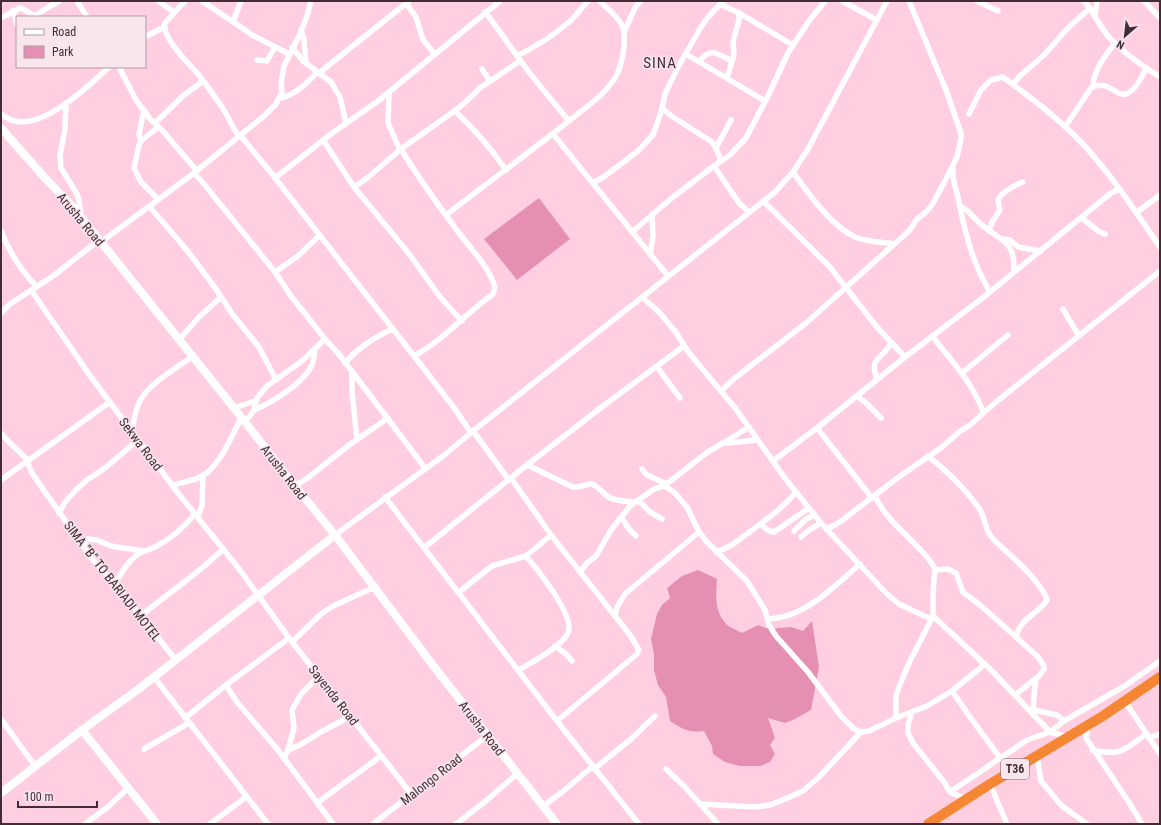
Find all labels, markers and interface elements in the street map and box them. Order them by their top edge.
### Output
legend [16,16,146,68]
north arrow [1105,16,1145,56]
text: Road [52,25,76,39]
text: N [1114,37,1127,52]
text: Park [52,45,74,59]
district label: SINA [643,54,677,72]
street label: Arusha Road [54,190,107,249]
street label: Sekwa Road [116,415,165,474]
street label: Arusha Road [258,442,310,503]
street label: SIMA "B" TO BARIADI MOTEL [61,518,164,645]
street label: Sayenda Road [305,662,362,728]
street label: Arusha Road [456,698,508,759]
street label: Malongo Road [398,751,465,808]
road number: T36 [1001,759,1029,779]
scale bar [18,783,97,809]
text: 100 m [24,790,54,804]

